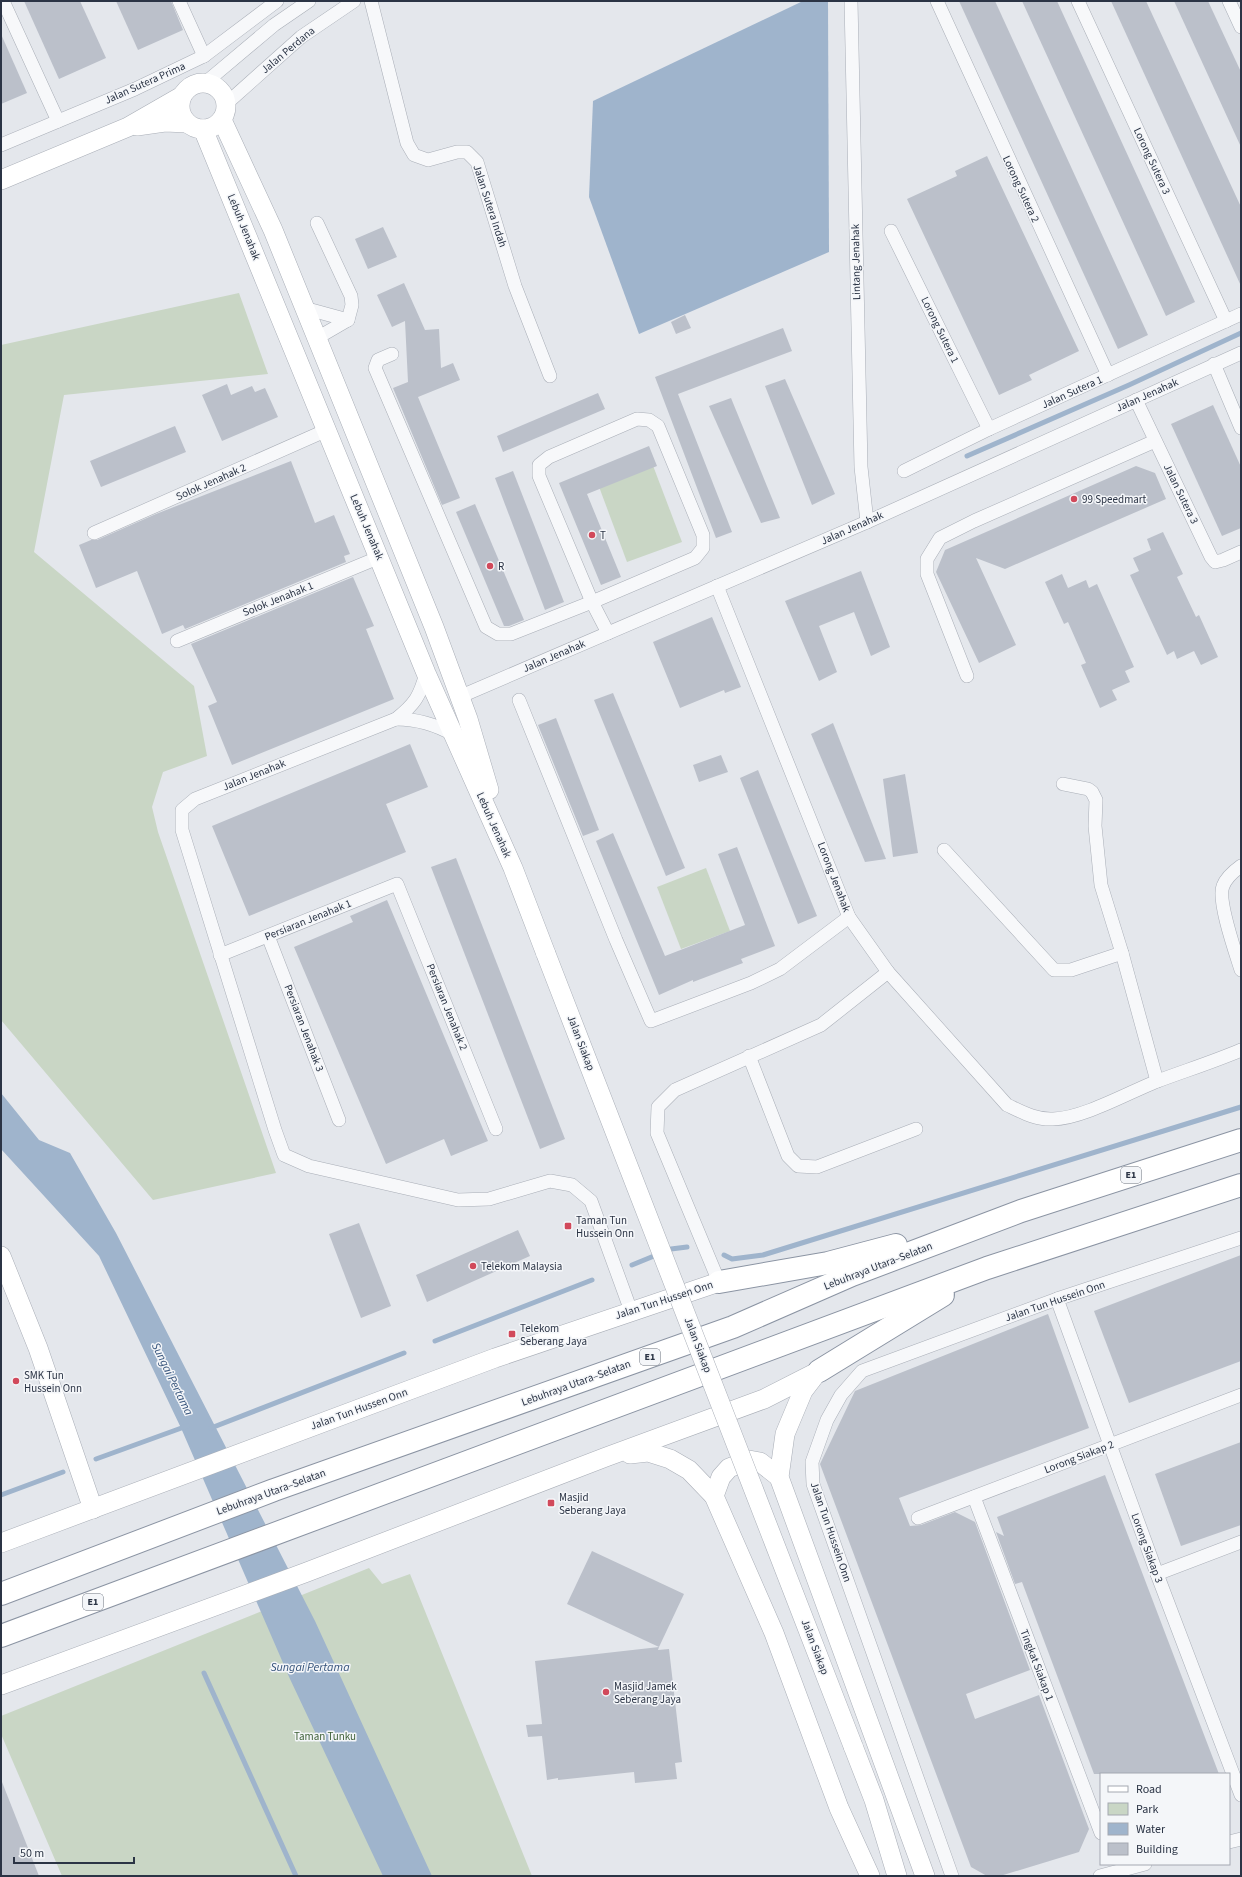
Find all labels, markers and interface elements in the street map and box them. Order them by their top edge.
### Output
street label: Jalan Perdana [258,23,318,77]
street label: Jalan Sutera Prima [102,58,188,108]
street label: Lorong Sutera 3 [1130,125,1174,197]
street label: Lorong Sutera 2 [999,153,1043,225]
street label: Jalan Sutera Indah [470,163,510,249]
street label: Lebuh Jenahak [224,192,264,263]
street label: Lintang Jenahak [848,223,864,300]
street label: Lorong Sutera 1 [917,294,963,366]
street label: Jalan Sutera 1 [1039,372,1105,412]
street label: Jalan Jenahak [1114,374,1181,415]
street label: Solok Jenahak 2 [174,460,248,504]
street label: Jalan Sutera 3 [1160,461,1202,527]
street label: Lebuh Jenahak [346,492,388,563]
place label: 99 Speedmart [1082,492,1147,507]
marker: 99 Speedmart [1069,494,1079,504]
street label: Jalan Jenahak [819,507,886,548]
place label: T [600,528,606,543]
marker: T [587,530,597,540]
place label: R [498,559,504,574]
marker: R [485,561,495,571]
street label: Solok Jenahak 1 [240,578,316,620]
street label: Jalan Jenahak [520,636,588,676]
street label: Jalan Jenahak [220,755,288,794]
street label: Lebuh Jenahak [473,790,515,861]
street label: Lorong Jenahak [814,840,854,915]
street label: Persiaran Jenahak 1 [262,896,354,944]
street label: Persiaran Jenahak 2 [423,961,471,1053]
street label: Persiaran Jenahak 3 [280,982,328,1074]
street label: Jalan Siakap [564,1013,598,1073]
road number: E1 [1121,1167,1141,1183]
place label: Taman Tun Hussein Onn [576,1213,634,1241]
marker: Taman Tun Hussein Onn [563,1221,573,1231]
street label: Lebuhraya Utara–Selatan [821,1238,935,1294]
place label: Telekom Malaysia [481,1259,562,1274]
marker: Telekom Malaysia [468,1261,478,1271]
street label: Jalan Tun Hussen Onn [613,1277,715,1323]
street label: Jalan Tun Hussein Onn [1003,1277,1107,1325]
street label: Jalan Siakap [681,1315,715,1375]
place label: Telekom Seberang Jaya [520,1321,587,1349]
marker: Telekom Seberang Jaya [507,1329,517,1339]
water label: Sungai Pertama [147,1340,197,1419]
road number: E1 [640,1349,660,1365]
street label: Lebuhraya Utara–Selatan [519,1356,633,1410]
place label: SMK Tun Hussein Onn [24,1368,82,1396]
marker: SMK Tun Hussein Onn [11,1376,21,1386]
street label: Jalan Tun Hussen Onn [308,1384,410,1434]
street label: Lorong Siakap 2 [1042,1437,1116,1477]
street label: Lebuhraya Utara–Selatan [214,1465,328,1519]
street label: Jalan Tun Hussein Onn [807,1480,855,1584]
place label: Masjid Seberang Jaya [559,1490,626,1518]
marker: Masjid Seberang Jaya [546,1498,556,1508]
street label: Lorong Siakap 3 [1127,1511,1167,1585]
road number: E1 [83,1594,103,1610]
street label: Jalan Siakap [798,1617,832,1677]
street label: Tingkat Siakap 1 [1016,1627,1058,1703]
water label: Sungai Pertama [270,1659,350,1676]
place label: Masjid Jamek Seberang Jaya [614,1679,681,1707]
marker: Masjid Jamek Seberang Jaya [601,1687,611,1697]
park label: Taman Tunku [294,1729,356,1744]
legend [1100,1773,1230,1865]
text: Road [1136,1781,1162,1798]
text: Park [1136,1801,1158,1818]
text: Water [1136,1821,1166,1838]
scale bar [14,1839,134,1865]
text: Building [1136,1841,1178,1858]
text: 50 m [20,1845,44,1862]

